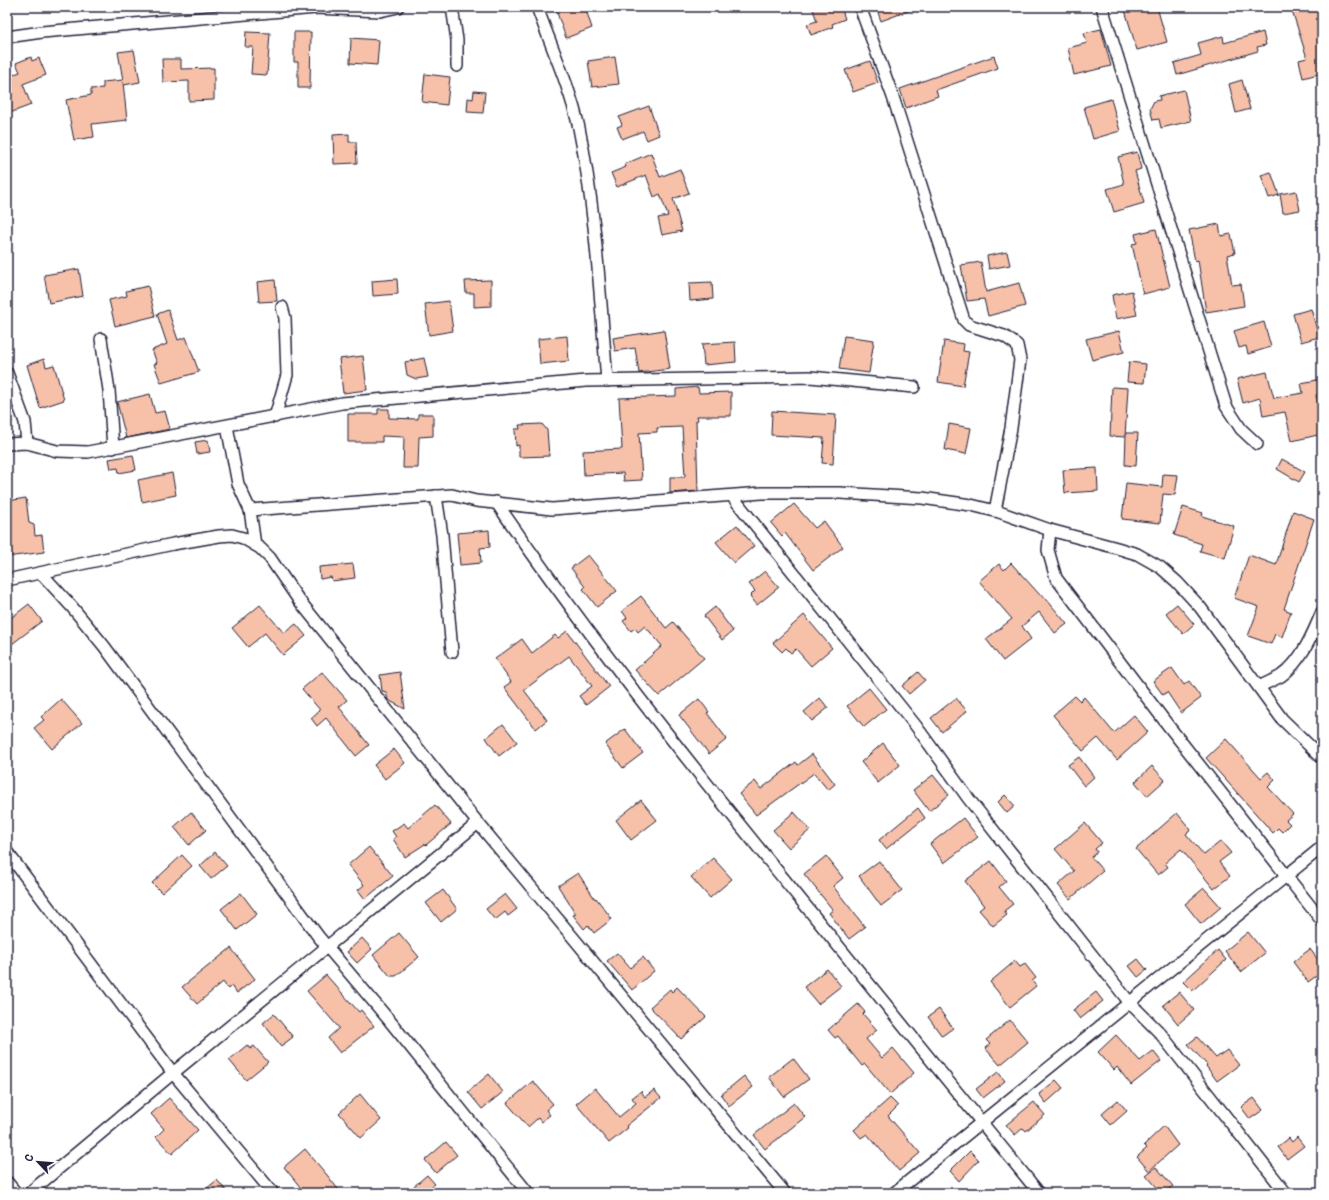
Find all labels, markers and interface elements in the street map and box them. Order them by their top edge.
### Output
north arrow [18,1142,58,1182]
text: С [22,1152,37,1164]

